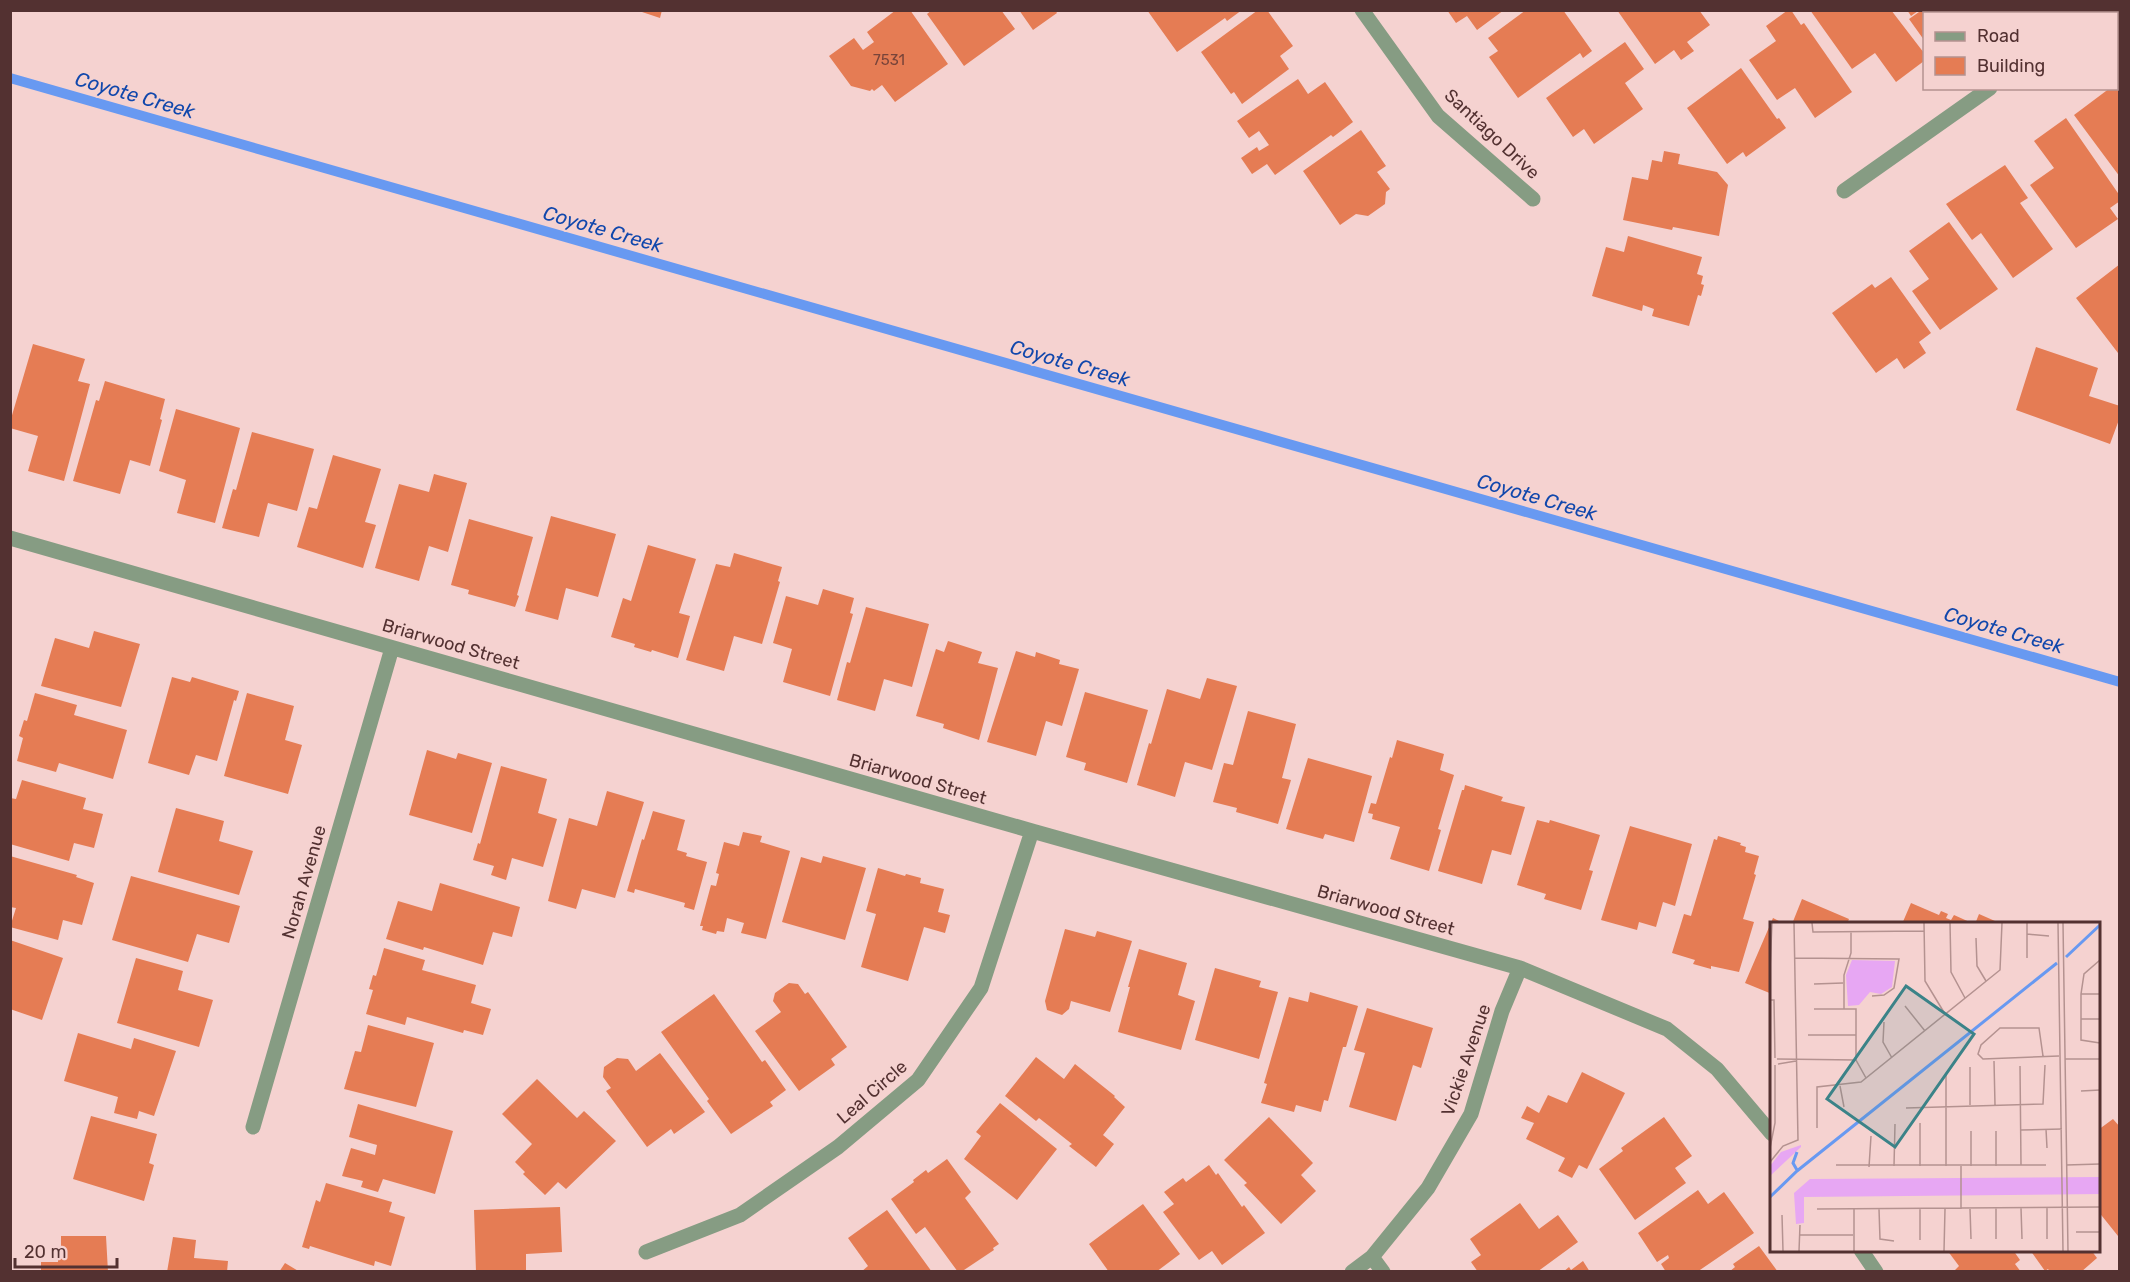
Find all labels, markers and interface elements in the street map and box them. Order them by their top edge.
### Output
legend [1923,12,2118,90]
text: Road [1977,25,2020,47]
house number: 7531 [873,51,905,69]
text: Building [1977,55,2045,77]
water label: Coyote Creek [72,66,198,124]
street label: Santiago Drive [1440,84,1544,184]
water label: Coyote Creek [540,200,666,258]
water label: Coyote Creek [1007,334,1133,392]
water label: Coyote Creek [1474,468,1600,526]
water label: Coyote Creek [1941,601,2067,659]
street label: Briarwood Street [380,614,522,674]
street label: Briarwood Street [847,749,989,809]
street label: Norah Avenue [277,823,331,941]
street label: Briarwood Street [1315,880,1457,940]
inset map [1770,922,2100,1252]
street label: Vickie Avenue [1437,1001,1495,1119]
street label: Leal Circle [832,1055,912,1129]
scale bar [15,1231,117,1269]
text: 20 m [24,1241,66,1263]

